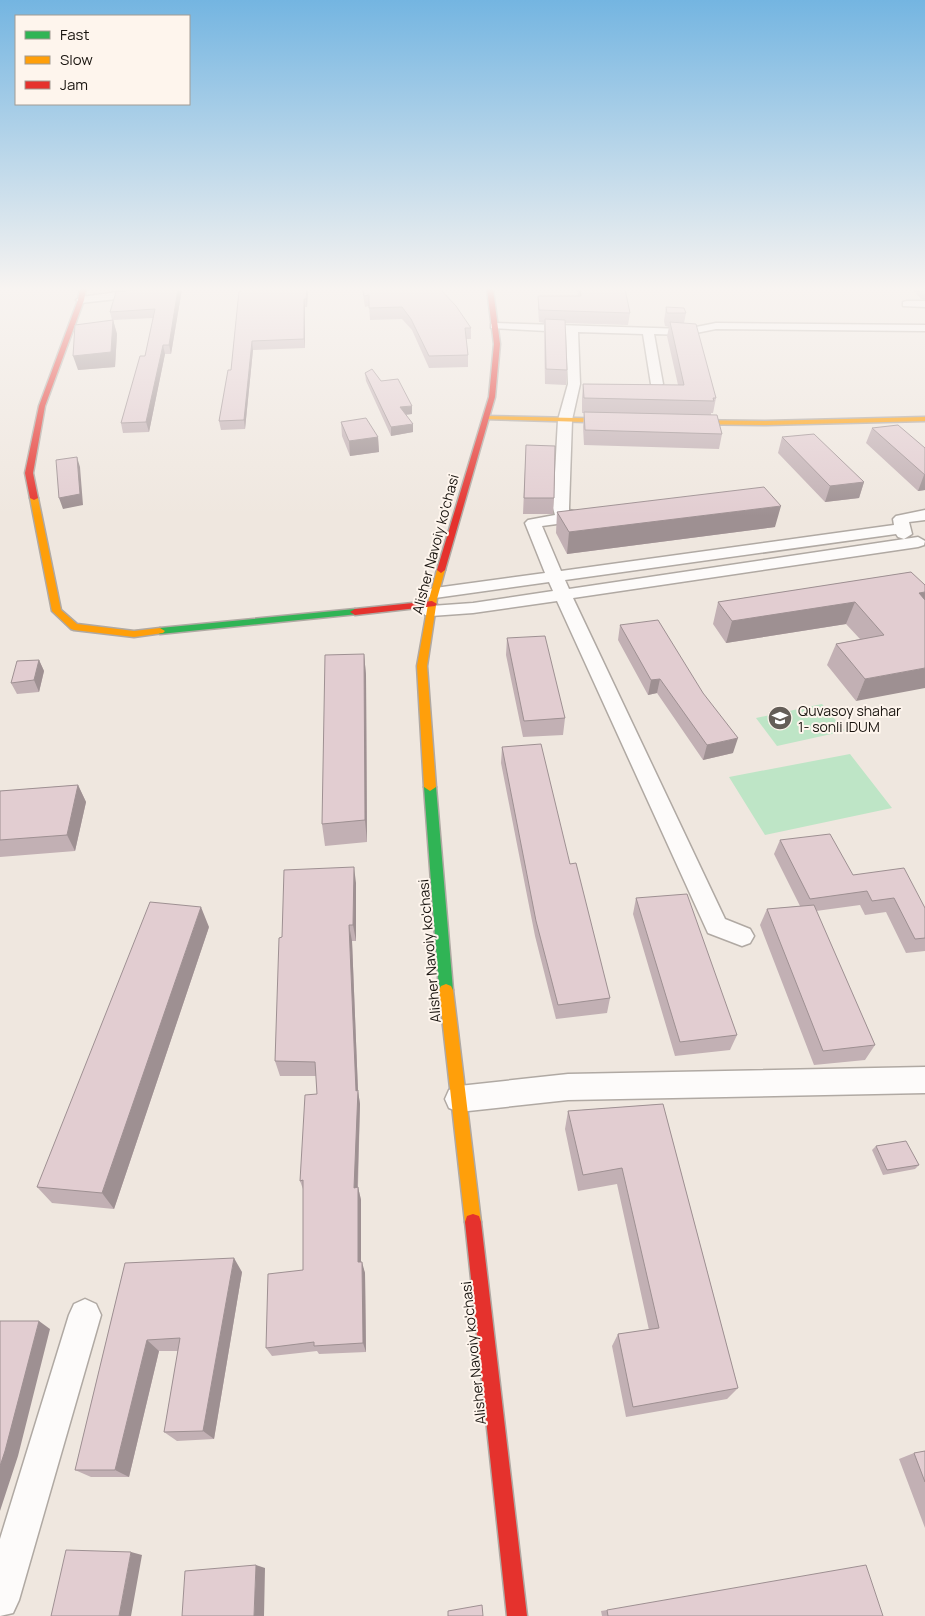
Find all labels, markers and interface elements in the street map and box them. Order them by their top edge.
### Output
legend [15,15,190,105]
text: Fast [60,24,89,45]
text: Slow [60,49,93,70]
text: Jam [60,74,88,95]
street label: Alisher Navoiy ko'chasi [407,472,463,616]
place label: Quvasoy shahar 1- sonli IDUM [798,701,901,736]
school or university icon: Quvasoy shahar 1- sonli IDUM [767,705,793,731]
street label: Alisher Navoiy ko'chasi [413,879,445,1023]
street label: Alisher Navoiy ko'chasi [456,1280,490,1426]

